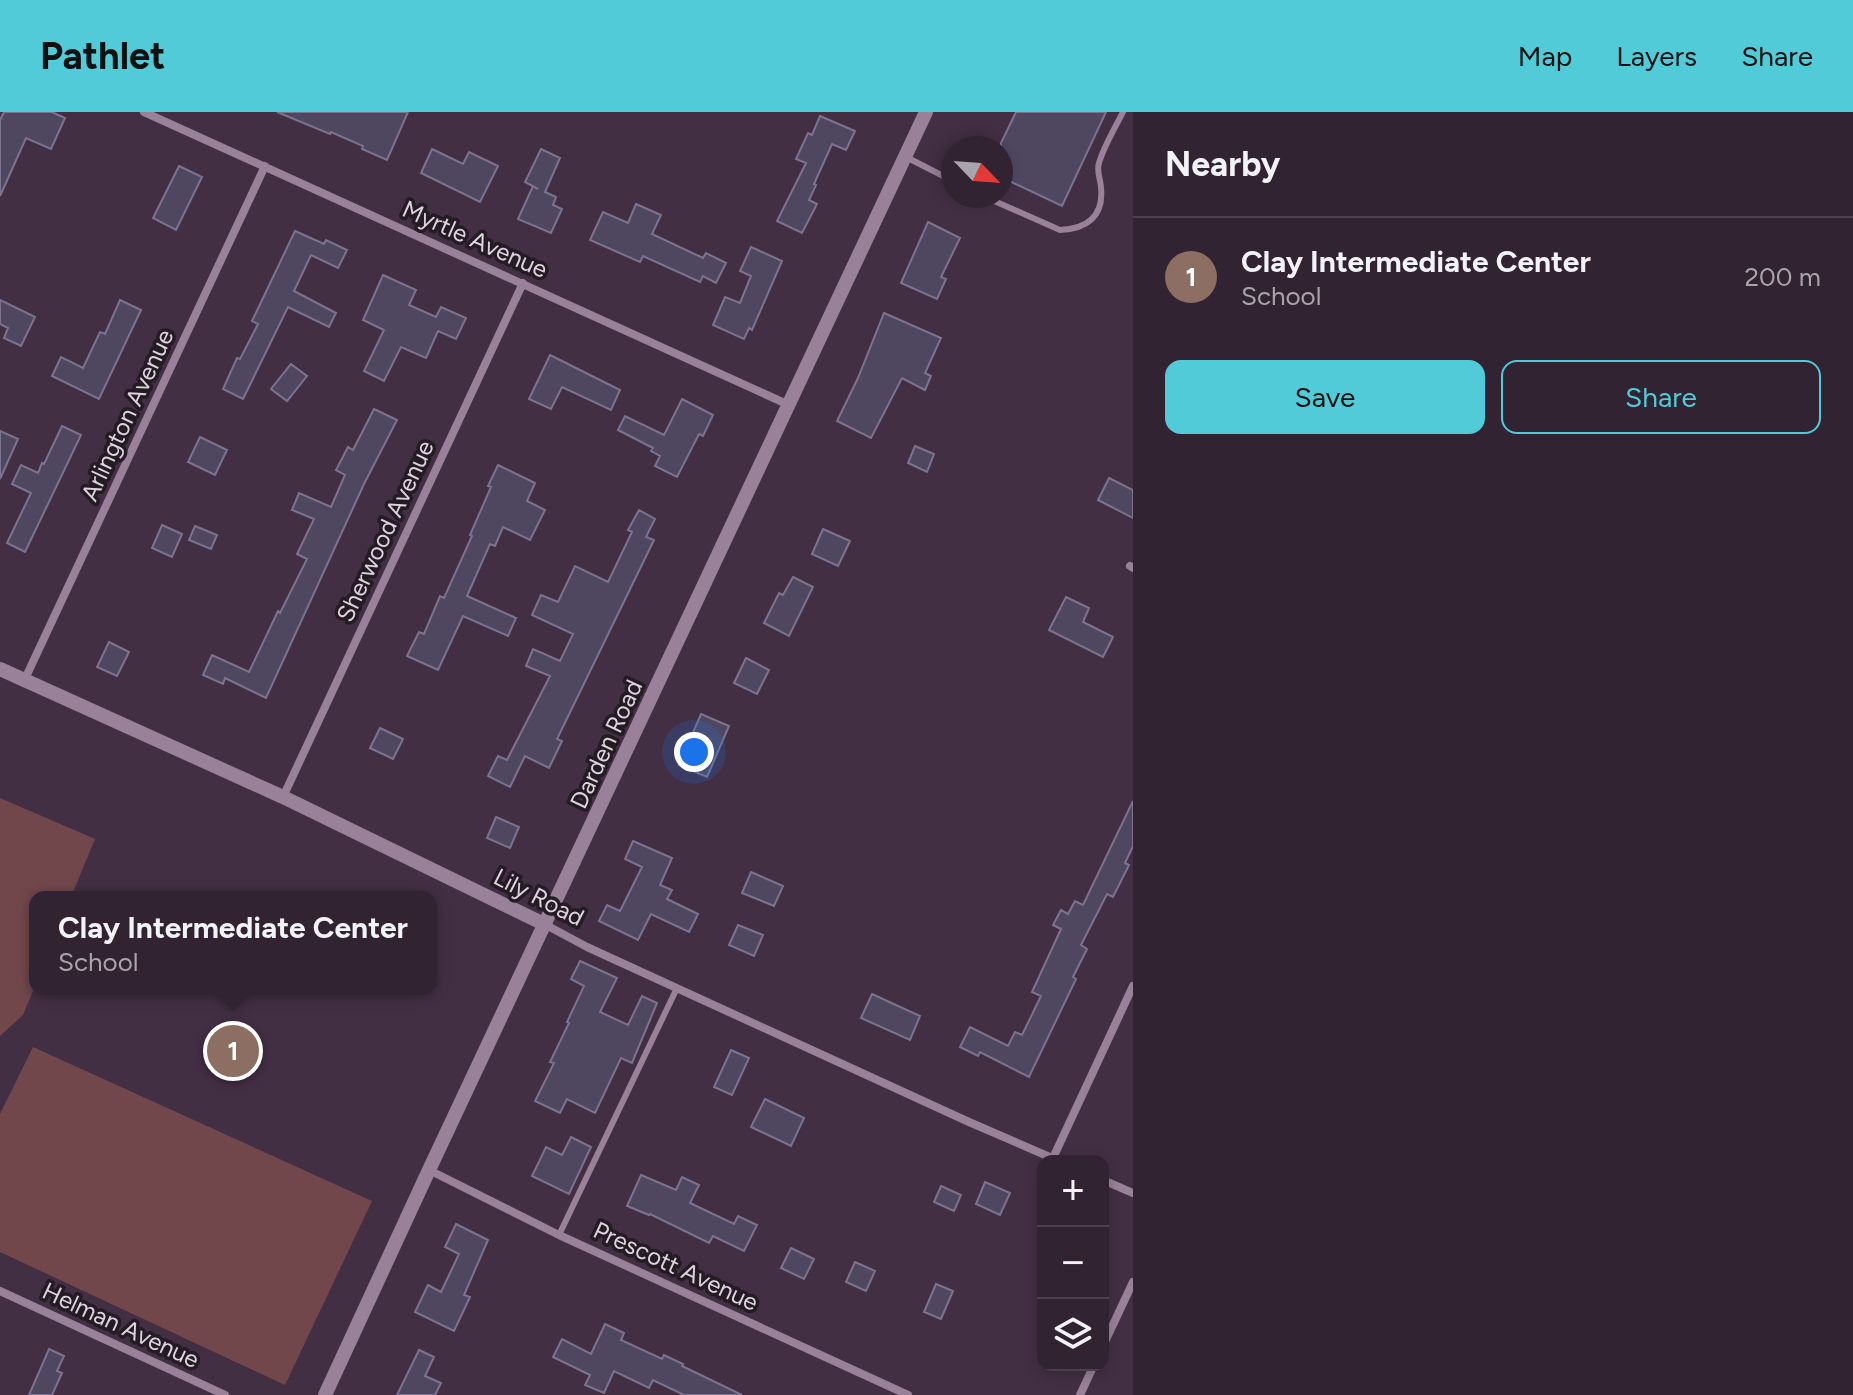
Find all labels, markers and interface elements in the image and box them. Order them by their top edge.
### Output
text: Pathlet [40,33,165,79]
text: Map [1518,39,1572,73]
text: Layers [1616,39,1697,73]
text: Share [1741,39,1813,73]
north arrow [941,136,1013,208]
text: Nearby [1165,144,1280,185]
street label: Myrtle Avenue [398,194,552,284]
text: Clay Intermediate Center [1241,243,1591,280]
text: 1 [1186,261,1196,293]
text: 200 m [1745,261,1821,293]
text: School [1241,280,1321,312]
street label: Arlington Avenue [75,325,179,505]
button: Save [1165,360,1485,434]
button: Share [1501,360,1821,434]
street label: Sherwood Avenue [330,436,440,626]
street label: Darden Road [564,675,648,813]
your location [674,732,714,772]
street label: Lily Road [489,862,589,932]
popup [29,891,437,995]
text: Clay Intermediate Center [58,909,408,946]
text: School [58,946,139,978]
pin: 1 [207,1021,259,1081]
map controls [1037,1155,1109,1371]
button: + [1037,1155,1109,1227]
street label: Prescott Avenue [589,1215,763,1317]
button: − [1037,1227,1109,1299]
street label: Helman Avenue [38,1276,204,1374]
button: layers [1037,1299,1109,1371]

